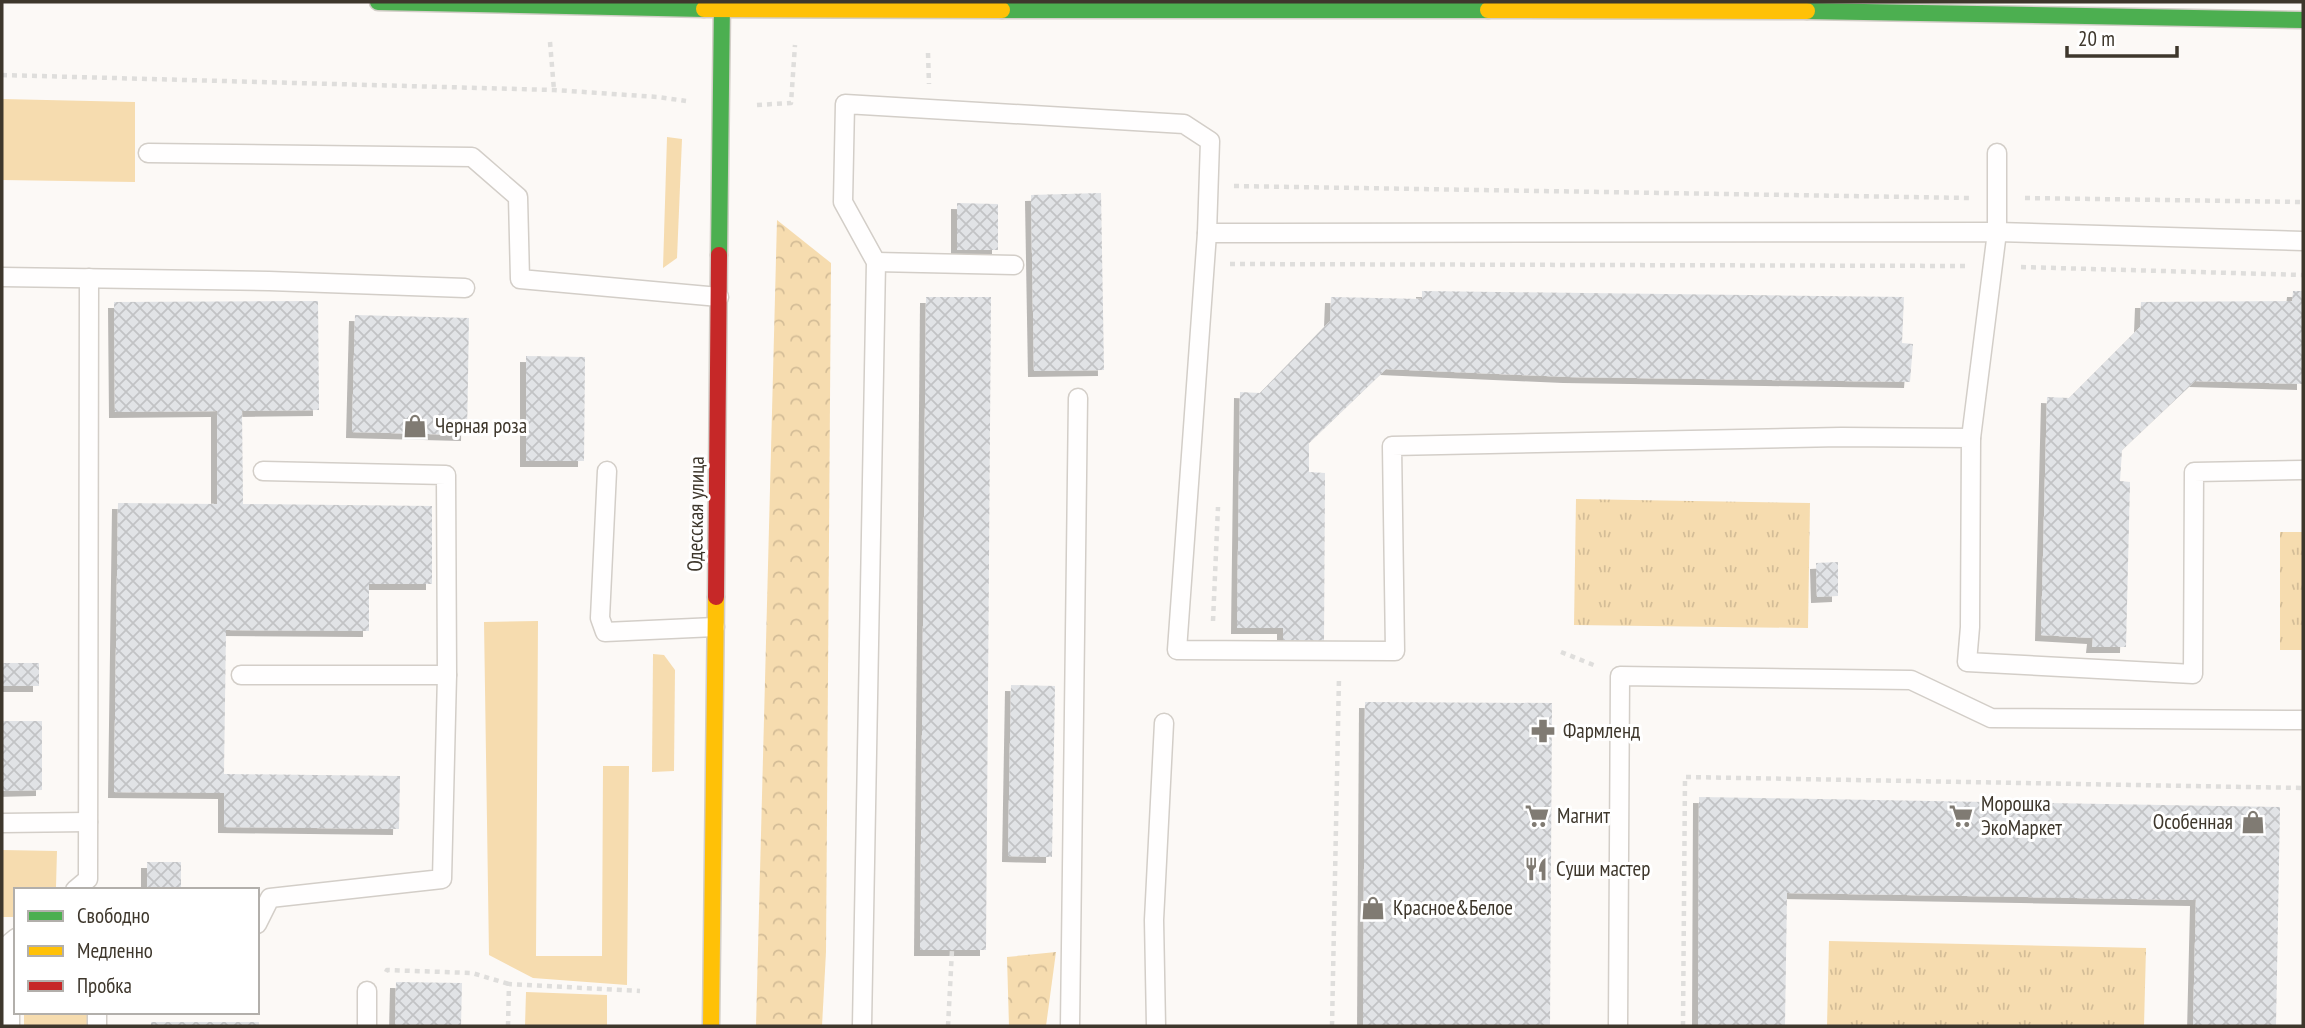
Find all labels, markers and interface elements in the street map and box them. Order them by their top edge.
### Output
scale bar [2067,14,2177,58]
text: 20 m [2078,25,2115,52]
shop icon: Черная роза [401,412,429,440]
place label: Черная роза [435,412,527,439]
street label: Одесская улица [681,456,710,572]
pharmacy icon: Фармленд [1529,717,1557,745]
place label: Фармленд [1563,717,1640,744]
place label: Морошка ЭкоМаркет [1981,790,2062,841]
supermarket icon: Магнит [1523,802,1551,830]
place label: Магнит [1557,802,1610,829]
supermarket icon: Морошка ЭкоМаркет [1947,802,1975,830]
place label: Особенная [2153,808,2233,835]
shop icon: Особенная [2239,808,2267,836]
restaurant icon: Суши мастер [1522,855,1550,883]
place label: Суши мастер [1556,855,1650,882]
legend [14,888,259,1014]
shop icon: Красное&Белое [1359,894,1387,922]
place label: Красное&Белое [1393,894,1513,921]
text: Свободно [77,902,150,929]
text: Медленно [77,937,153,964]
text: Пробка [77,972,132,999]

